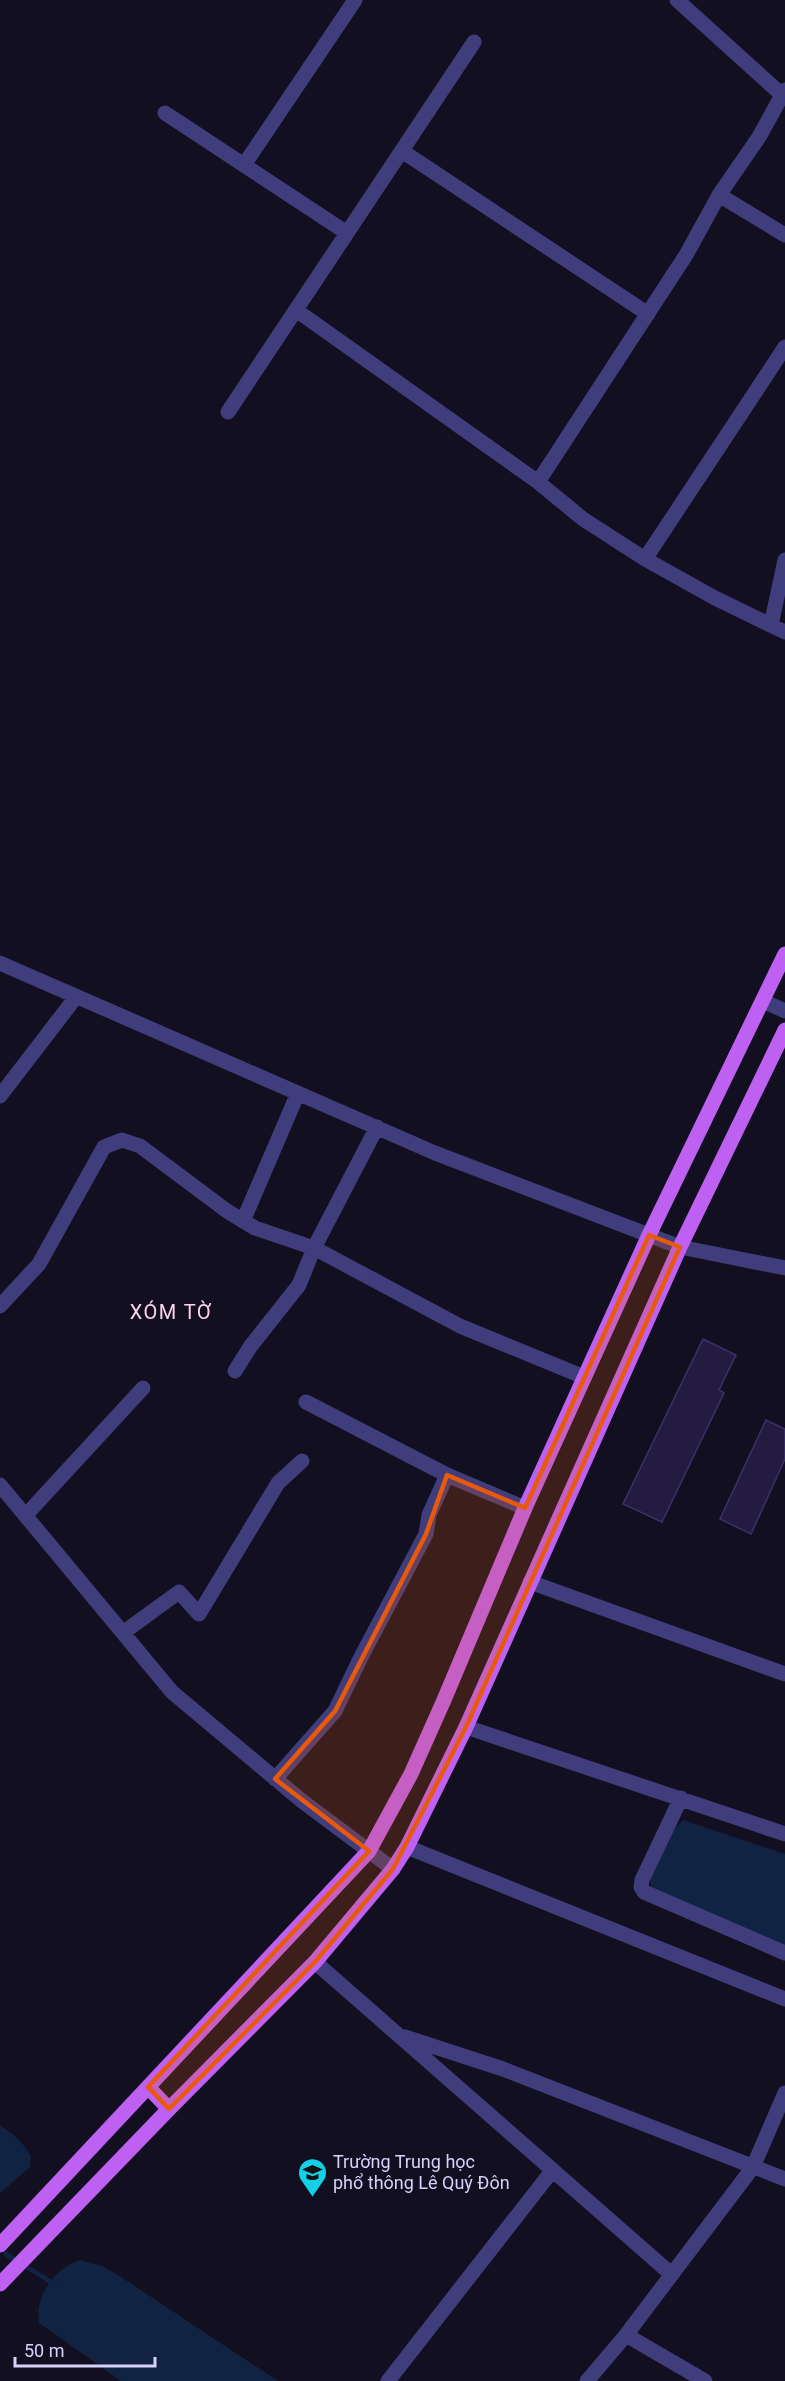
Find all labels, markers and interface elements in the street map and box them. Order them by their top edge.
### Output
district label: XÓM TỜ [130,1300,212,1324]
place label: Trường Trung học phổ thông Lê Quý Đôn [333,2151,510,2193]
school or university icon: Trường Trung học phổ thông Lê Quý Đôn [296,2156,328,2198]
scale bar [15,2330,154,2368]
text: 50 m [24,2340,64,2361]

